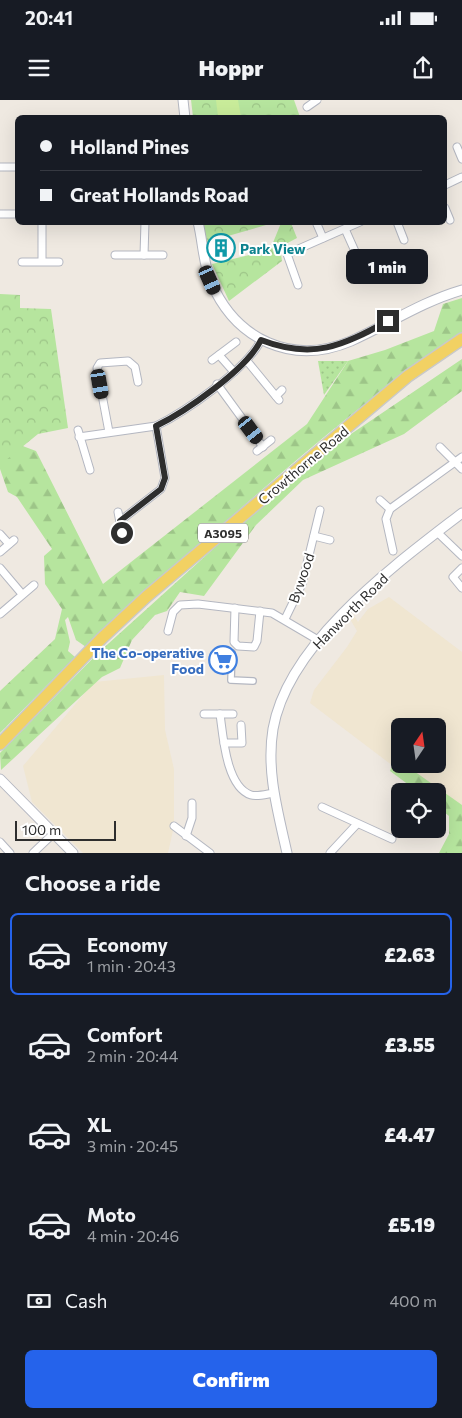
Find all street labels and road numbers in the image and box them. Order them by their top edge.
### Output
street label: Crowthorne Road [254,422,352,508]
road number: A3095 [198,523,248,542]
street label: Bywood [285,551,317,605]
street label: Hanworth Road [309,570,391,652]

